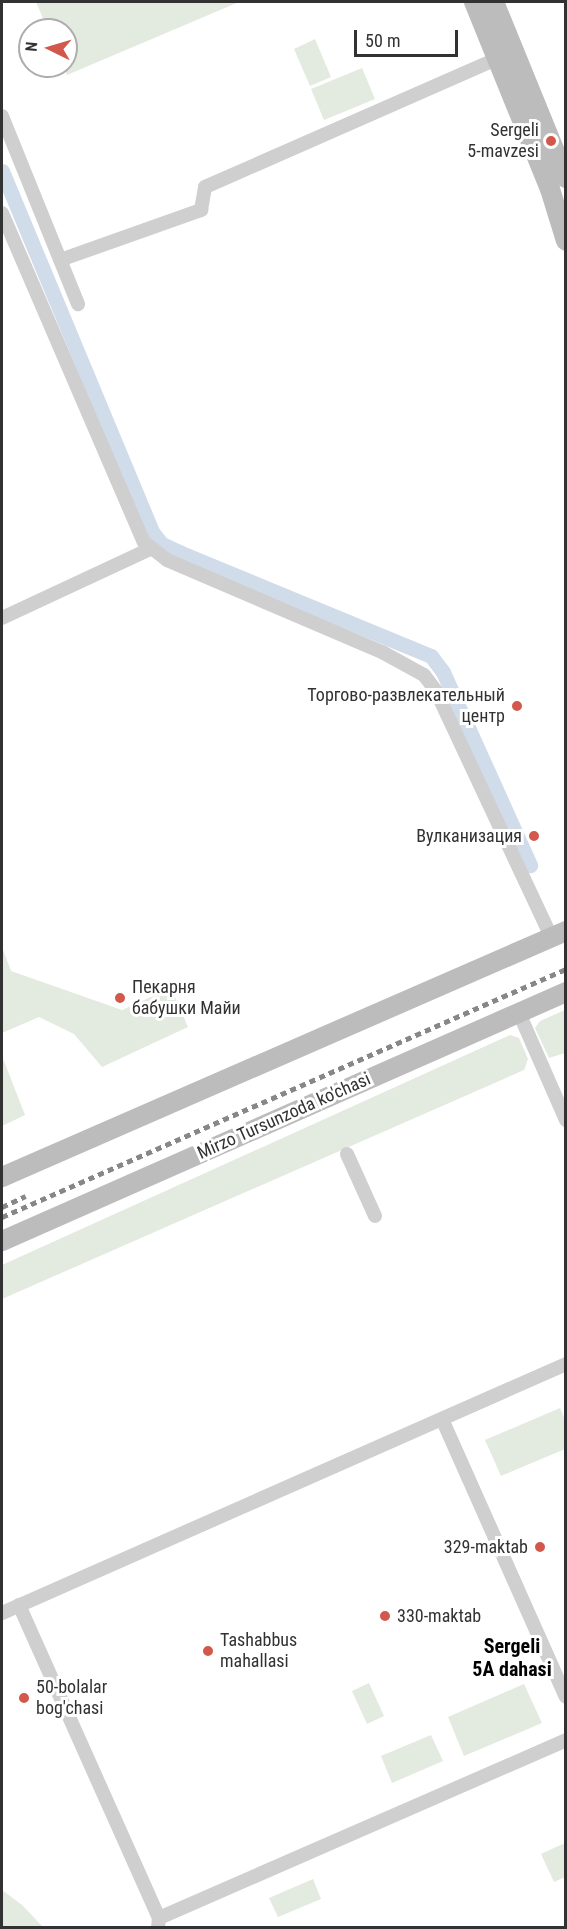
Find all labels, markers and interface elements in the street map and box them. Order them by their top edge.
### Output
north arrow [18,18,78,78]
scale bar [357,18,460,56]
text: 50 m [365,30,400,51]
text: N [22,41,41,52]
place label: Sergeli 5-mavzesi [467,120,539,162]
marker: Sergeli 5-mavzesi [544,134,558,148]
place label: Торгово-развлекательный центр [307,685,505,728]
marker: Торгово-развлекательный центр [510,699,524,713]
place label: Вулканизация [416,825,522,847]
marker: Вулканизация [527,829,541,843]
place label: Пекарня бабушки Майи [132,977,241,1020]
marker: Пекарня бабушки Майи [113,991,127,1005]
street label: Mirzo Tursunzoda ko'chasi [194,1068,374,1164]
place label: 329-maktab [444,1536,528,1558]
marker: 329-maktab [533,1540,547,1554]
place label: 330-maktab [397,1605,481,1627]
marker: 330-maktab [378,1609,392,1623]
place label: Tashabbus mahallasi [220,1630,297,1672]
district label: Sergeli 5A dahasi [472,1634,552,1681]
marker: Tashabbus mahallasi [201,1644,215,1658]
place label: 50-bolalar bog'chasi [36,1677,107,1720]
marker: 50-bolalar bog'chasi [17,1691,31,1705]

